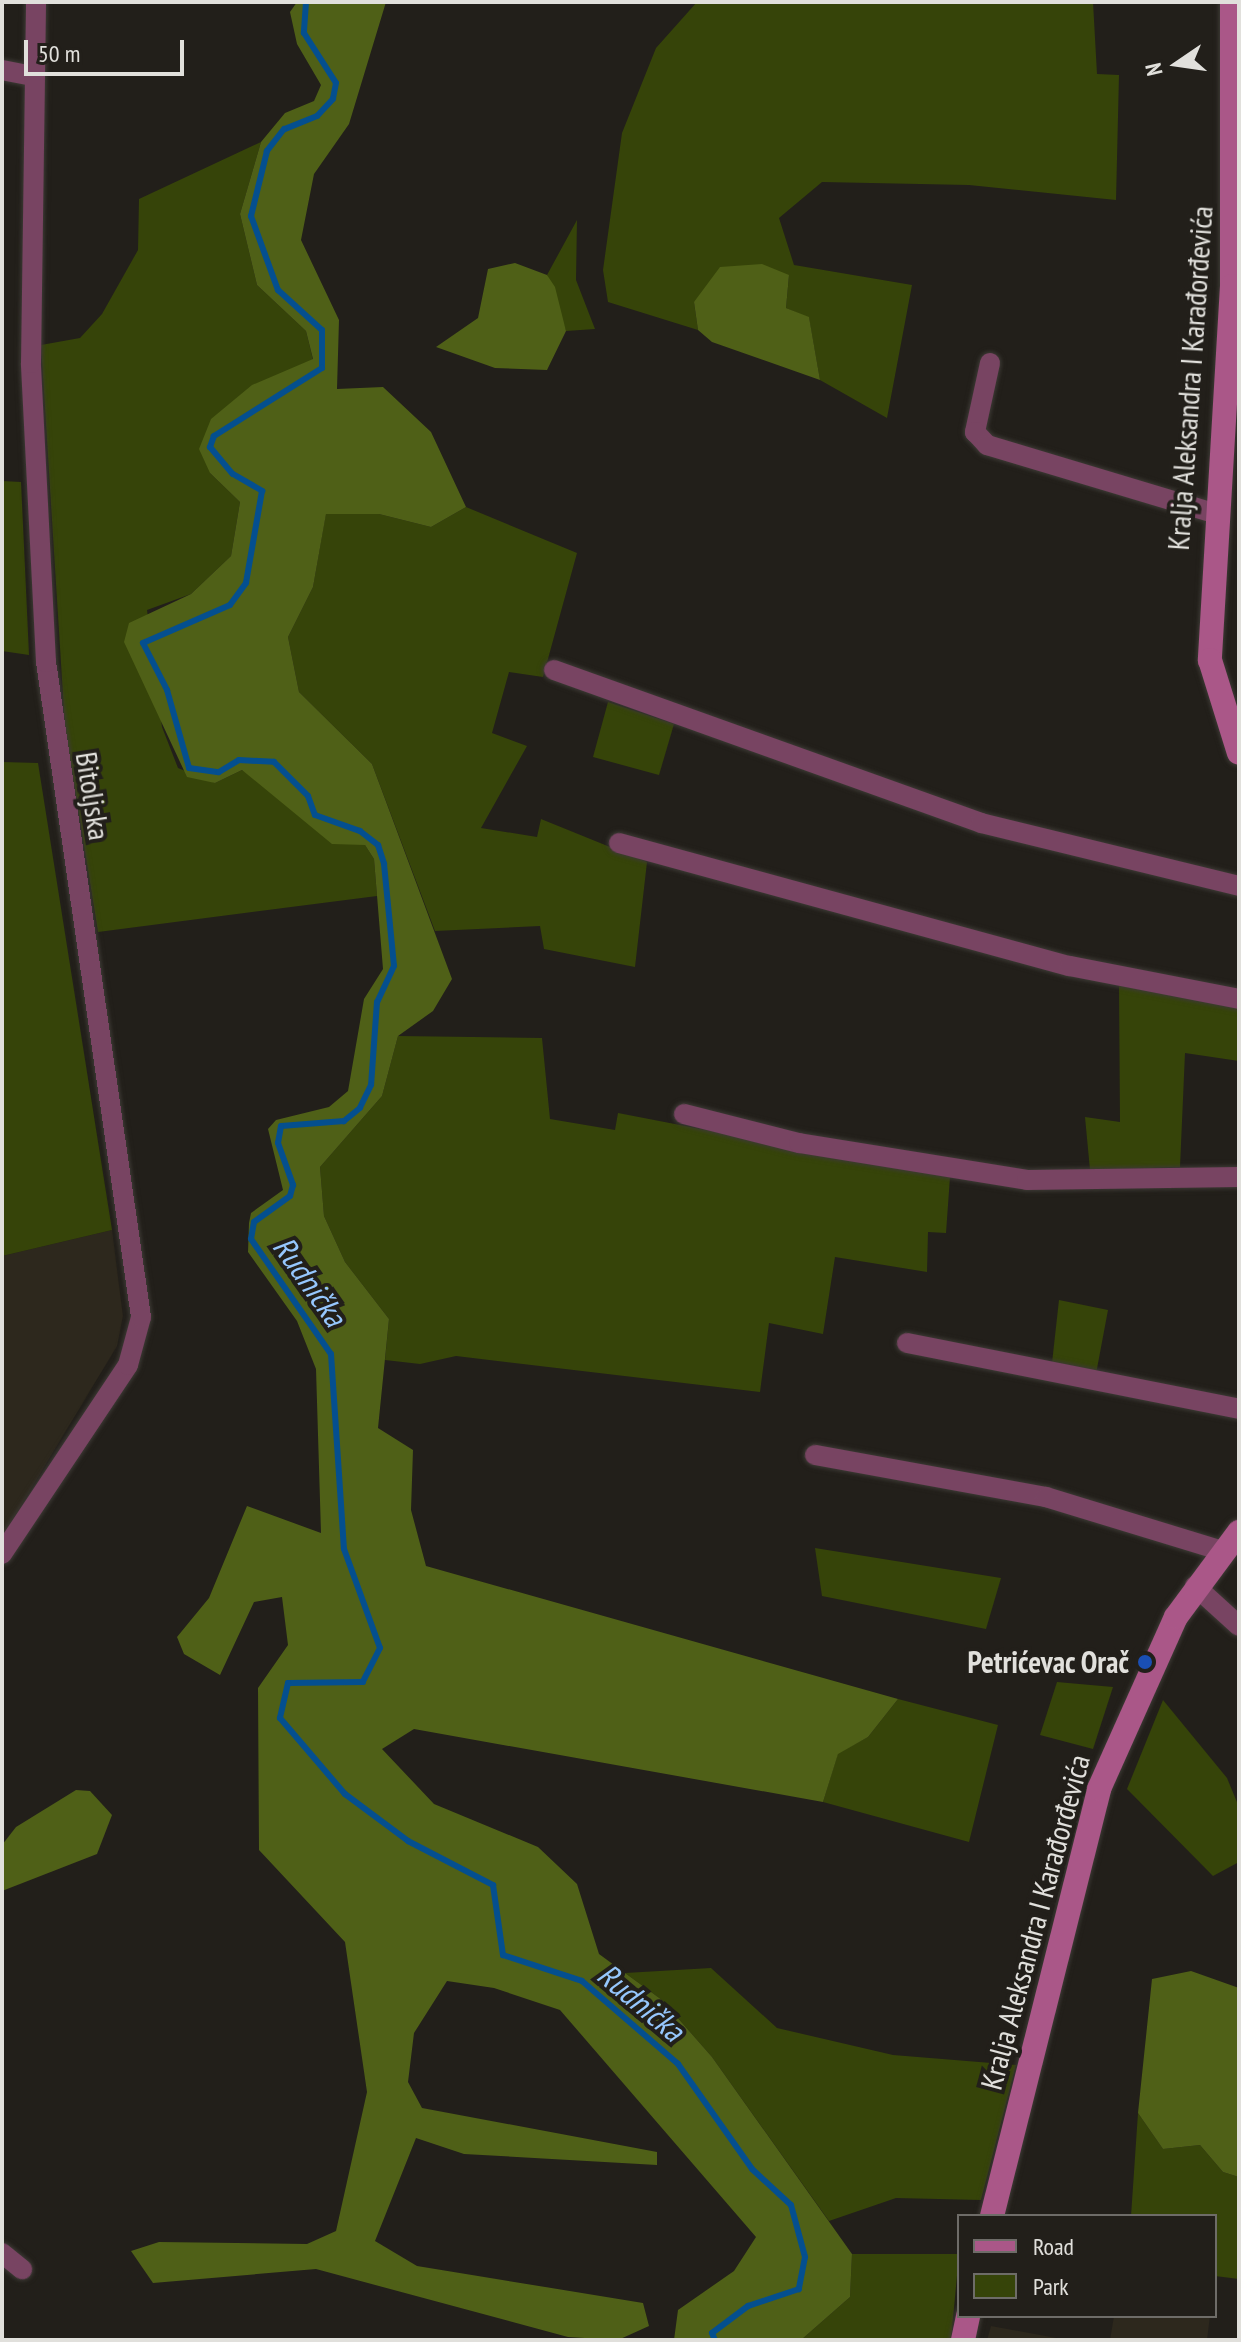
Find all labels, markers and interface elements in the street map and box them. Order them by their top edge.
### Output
scale bar [28,24,188,74]
north arrow [1137,24,1217,104]
text: 50 m [38,38,80,69]
text: N [1139,60,1169,78]
street label: Kralja Aleksandra I Karađorđevića [1160,204,1220,552]
street label: Bitoljska [68,749,118,843]
water label: Rudnička [265,1229,355,1333]
place label: Petrićevac Orač [967,1644,1129,1680]
marker: Petrićevac Orač [1136,1653,1154,1671]
street label: Kralja Aleksandra I Karađorđevića [973,1750,1097,2094]
water label: Rudnička [590,1955,692,2049]
legend [957,2214,1217,2318]
text: Road [1033,2231,1074,2262]
text: Park [1033,2271,1069,2302]

